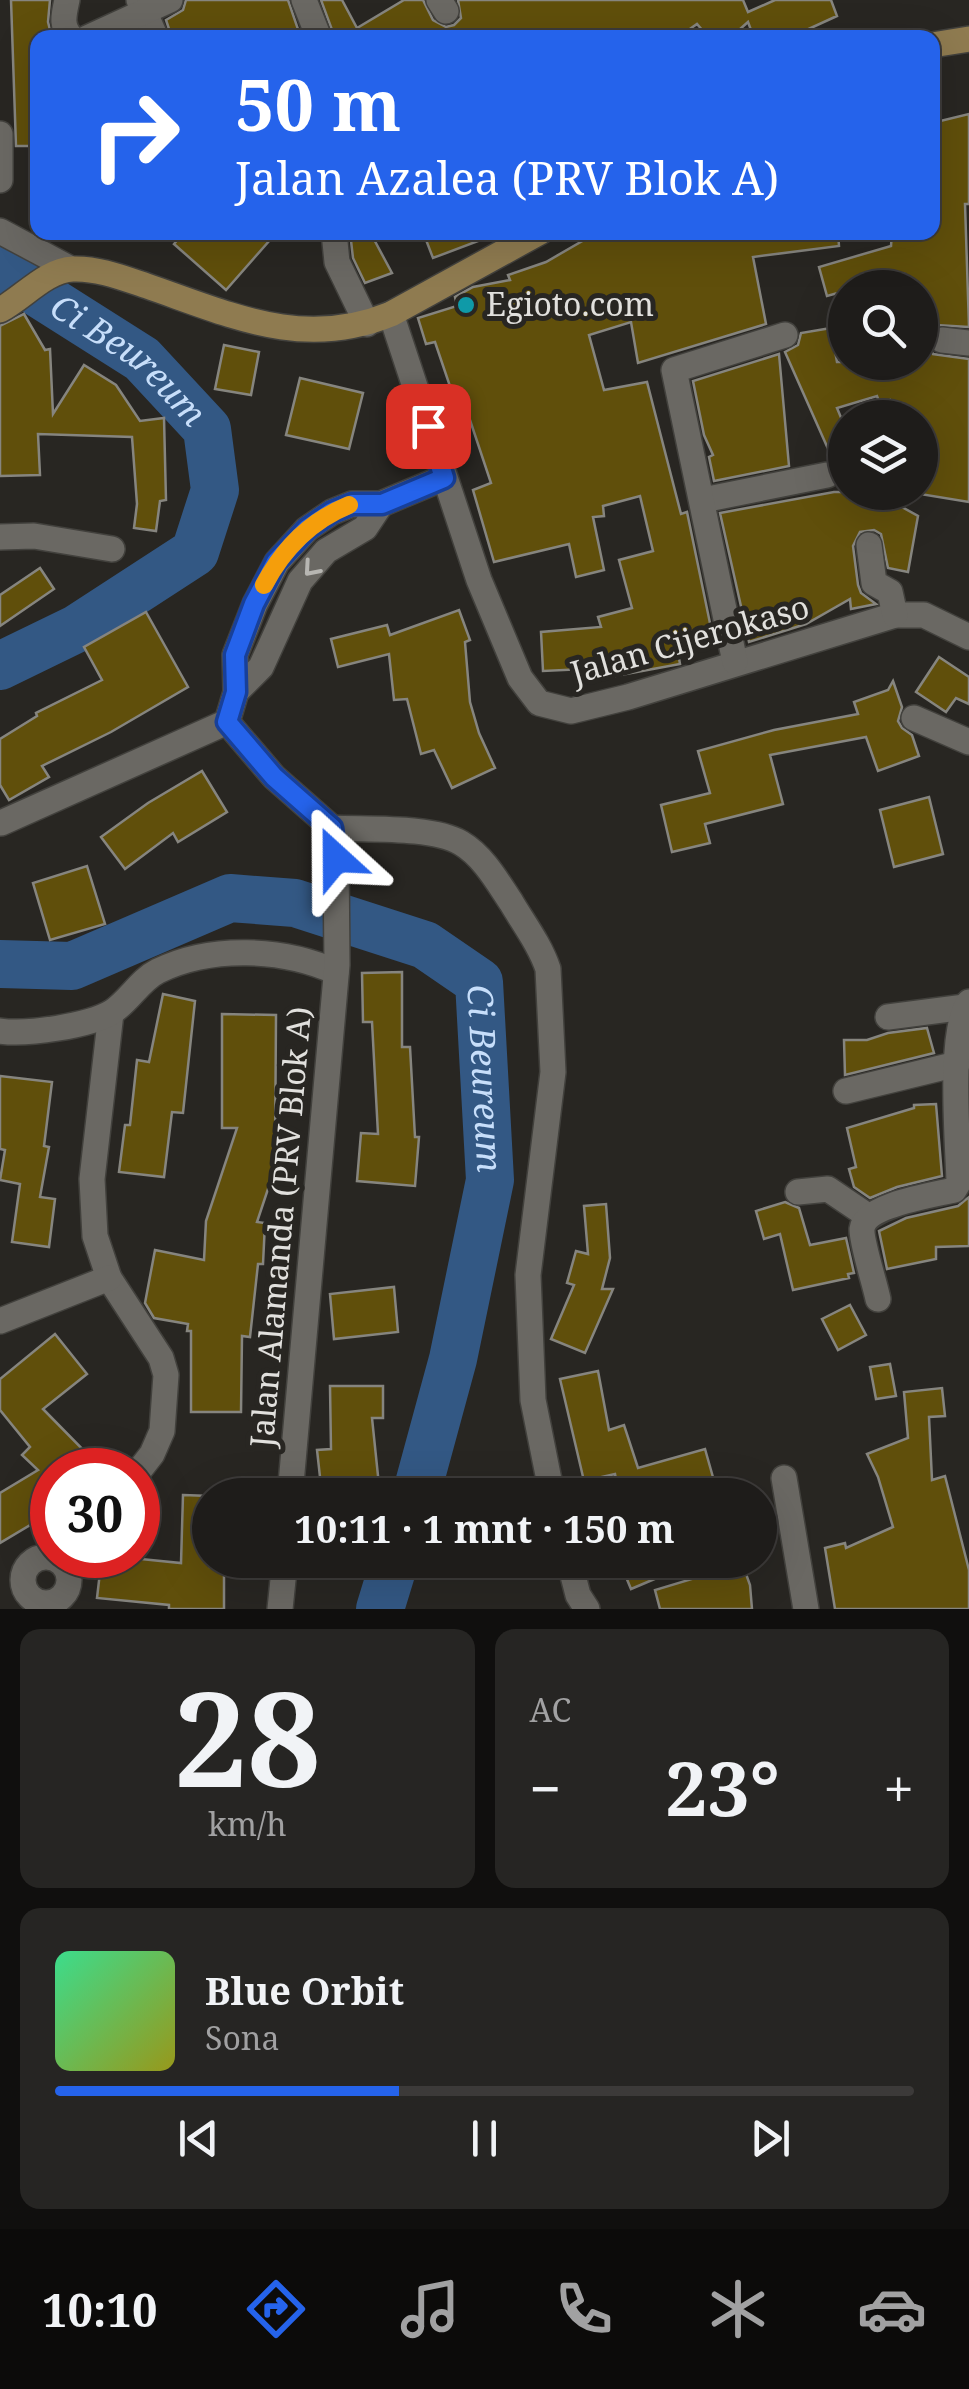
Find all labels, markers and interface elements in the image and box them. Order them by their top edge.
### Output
text: 50 m [235,56,401,152]
icon: right [70,70,200,200]
text: Jalan Azalea (PRV Blok A) [235,147,779,208]
map controls [828,270,938,510]
button: search [828,270,938,380]
water label: Ci Beureum [42,282,217,435]
place label: Egioto.com [486,282,654,325]
marker: Egioto.com [455,294,477,316]
pin [386,384,471,469]
icon: arrive [401,399,456,454]
button: layers [828,400,938,510]
one-way arrow [305,557,323,575]
street label: Jalan Cijerokaso [564,584,814,693]
position arrow [284,806,388,910]
water label: Ci Beureum [457,983,515,1174]
street label: Jalan Alamanda (PRV Blok A) [239,1005,320,1450]
speed limit sign: 30 [30,1448,160,1578]
text: 10:11 · 1 mnt · 150 m [294,1502,675,1554]
text: 28 [174,1648,321,1825]
text: AC [530,1688,571,1731]
text: 23° [665,1736,780,1838]
text: − [530,1750,561,1825]
text: + [883,1750,914,1825]
text: km/h [208,1802,287,1845]
text: Blue Orbit [205,1964,404,2016]
text: Sona [205,2016,280,2059]
icon: previous [171,2111,226,2166]
icon: pause [457,2111,512,2166]
icon: next [743,2111,798,2166]
icon: directions [241,2274,311,2344]
icon: music [395,2274,465,2344]
icon: phone [549,2274,619,2344]
icon: climate [703,2274,773,2344]
icon: car [857,2274,927,2344]
text: 10:10 [42,2279,157,2340]

